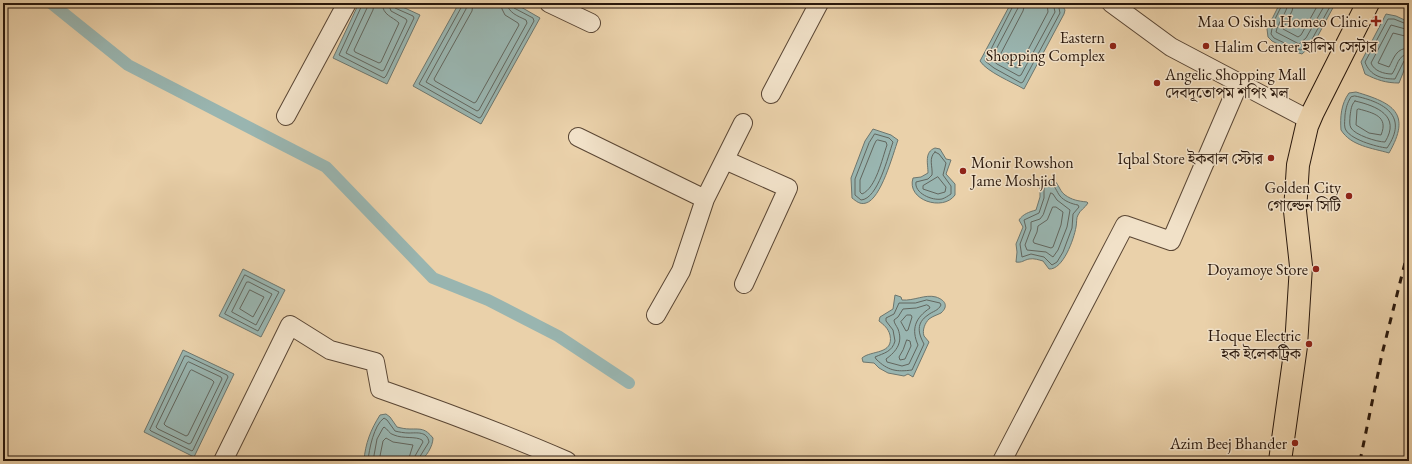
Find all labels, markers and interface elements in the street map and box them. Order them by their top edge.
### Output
place label: Maa O Sishu Homeo Clinic [1198,11,1368,32]
marker: Maa O Sishu Homeo Clinic [1371,16,1381,26]
place label: Eastern Shopping Complex [986,27,1106,66]
place label: Halim Center হালিম সেন্টার [1214,36,1378,57]
marker: Eastern Shopping Complex [1108,41,1118,51]
marker: Halim Center হালিম সেন্টার [1201,41,1211,51]
place label: Angelic Shopping Mall দেবদূতোপম শপিং মল [1164,64,1306,103]
marker: Angelic Shopping Mall দেবদূতোপম শপিং মল [1152,78,1162,88]
place label: Iqbal Store ইকবাল স্টোর [1118,148,1264,169]
place label: Monir Rowshon Jame Moshjid [969,152,1074,191]
marker: Iqbal Store ইকবাল স্টোর [1266,153,1276,163]
marker: Monir Rowshon Jame Moshjid [958,166,968,176]
place label: Golden City গোল্ডেন সিটি [1265,177,1342,216]
marker: Golden City গোল্ডেন সিটি [1344,191,1354,201]
place label: Doyamoye Store [1207,259,1308,280]
marker: Doyamoye Store [1311,264,1321,274]
place label: Hoque Electric হক ইলেকট্রিক [1208,325,1302,364]
marker: Hoque Electric হক ইলেকট্রিক [1304,339,1314,349]
place label: Azim Beej Bhander [1169,433,1288,454]
marker: Azim Beej Bhander [1290,438,1300,448]

